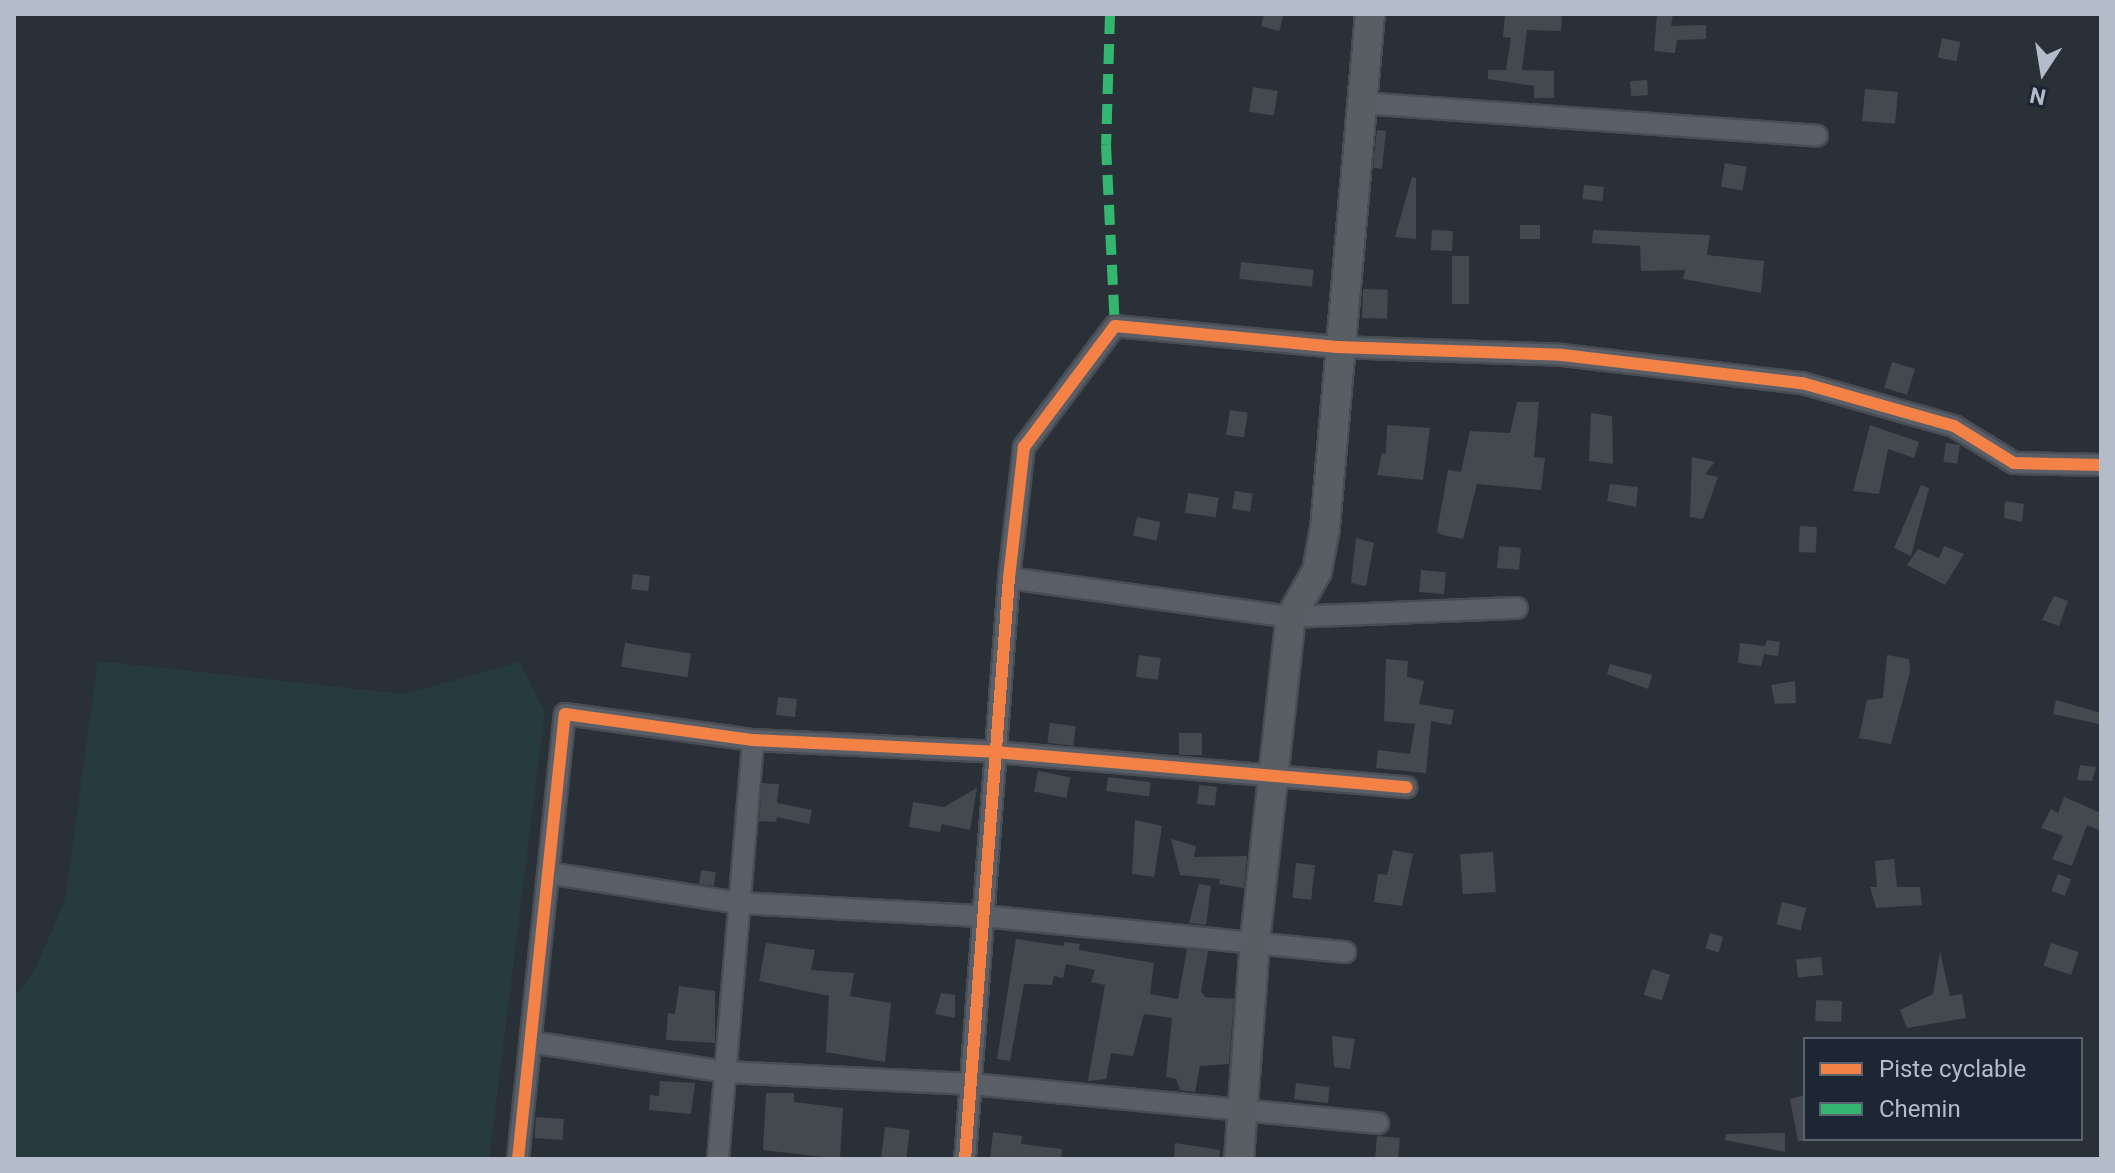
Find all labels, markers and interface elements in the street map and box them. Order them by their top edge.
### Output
north arrow [2003,32,2083,112]
text: N [2028,82,2048,110]
legend [1803,1037,2083,1141]
text: Piste cyclable [1879,1055,2026,1083]
text: Chemin [1879,1095,1961,1123]

